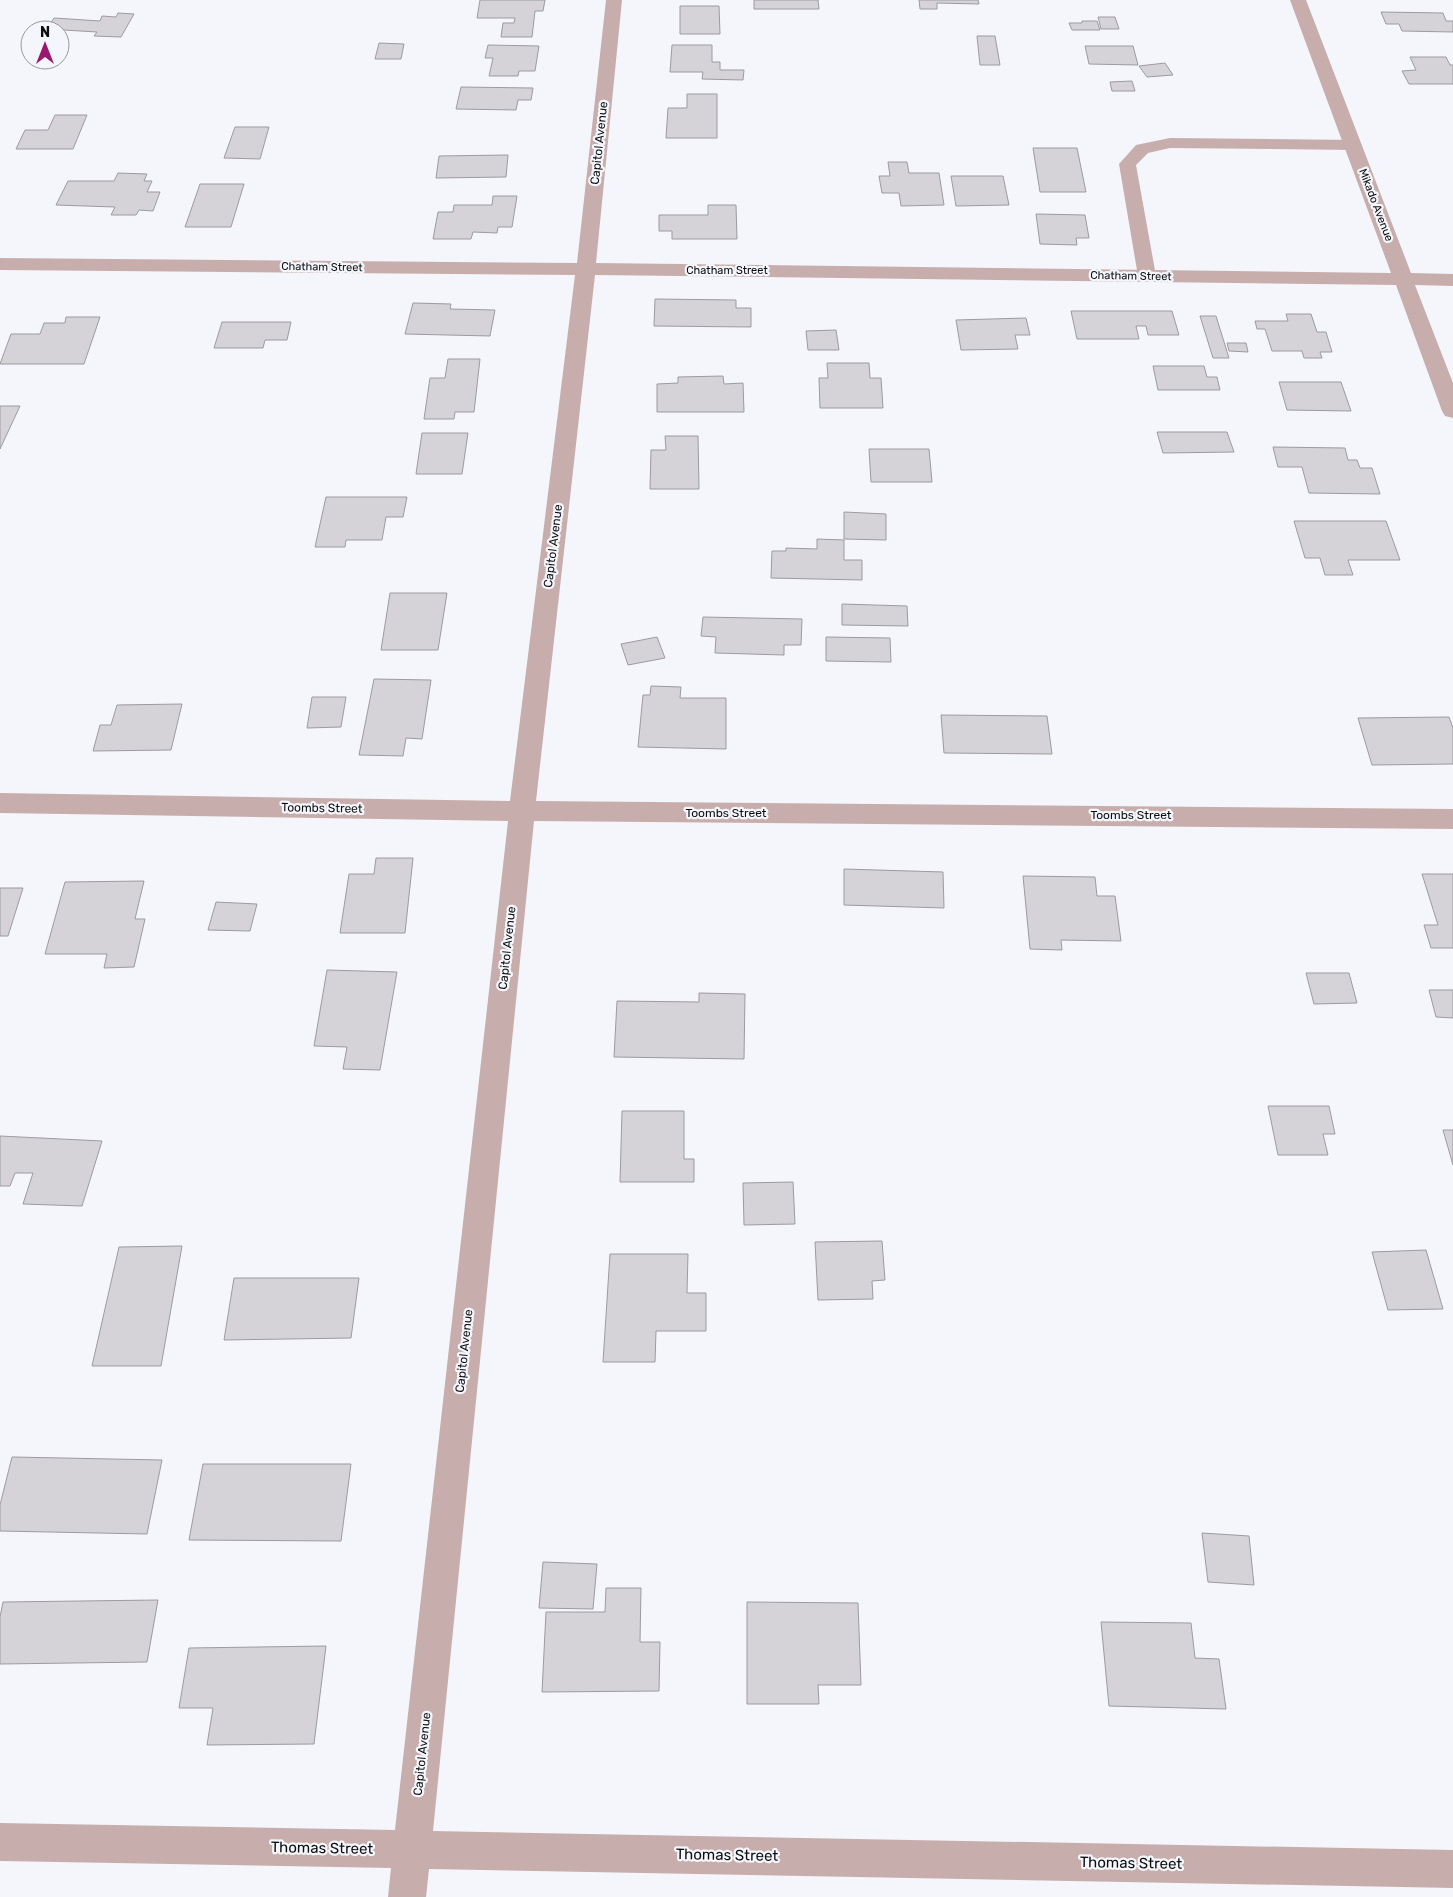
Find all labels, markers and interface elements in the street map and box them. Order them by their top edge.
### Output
north arrow [20,20,70,70]
text: N [40,24,50,41]
street label: Capitol Avenue [588,100,610,185]
street label: Mikado Avenue [1356,167,1396,243]
street label: Chatham Street [281,260,364,274]
street label: Chatham Street [686,264,768,277]
street label: Chatham Street [1090,269,1173,283]
street label: Capitol Avenue [541,503,565,588]
street label: Toombs Street [281,800,363,816]
street label: Toombs Street [685,806,767,820]
street label: Toombs Street [1090,808,1172,822]
street label: Capitol Avenue [496,905,518,990]
street label: Capitol Avenue [453,1308,475,1393]
street label: Capitol Avenue [411,1711,433,1796]
street label: Thomas Street [271,1838,373,1858]
street label: Thomas Street [676,1845,778,1865]
street label: Thomas Street [1080,1853,1182,1873]

